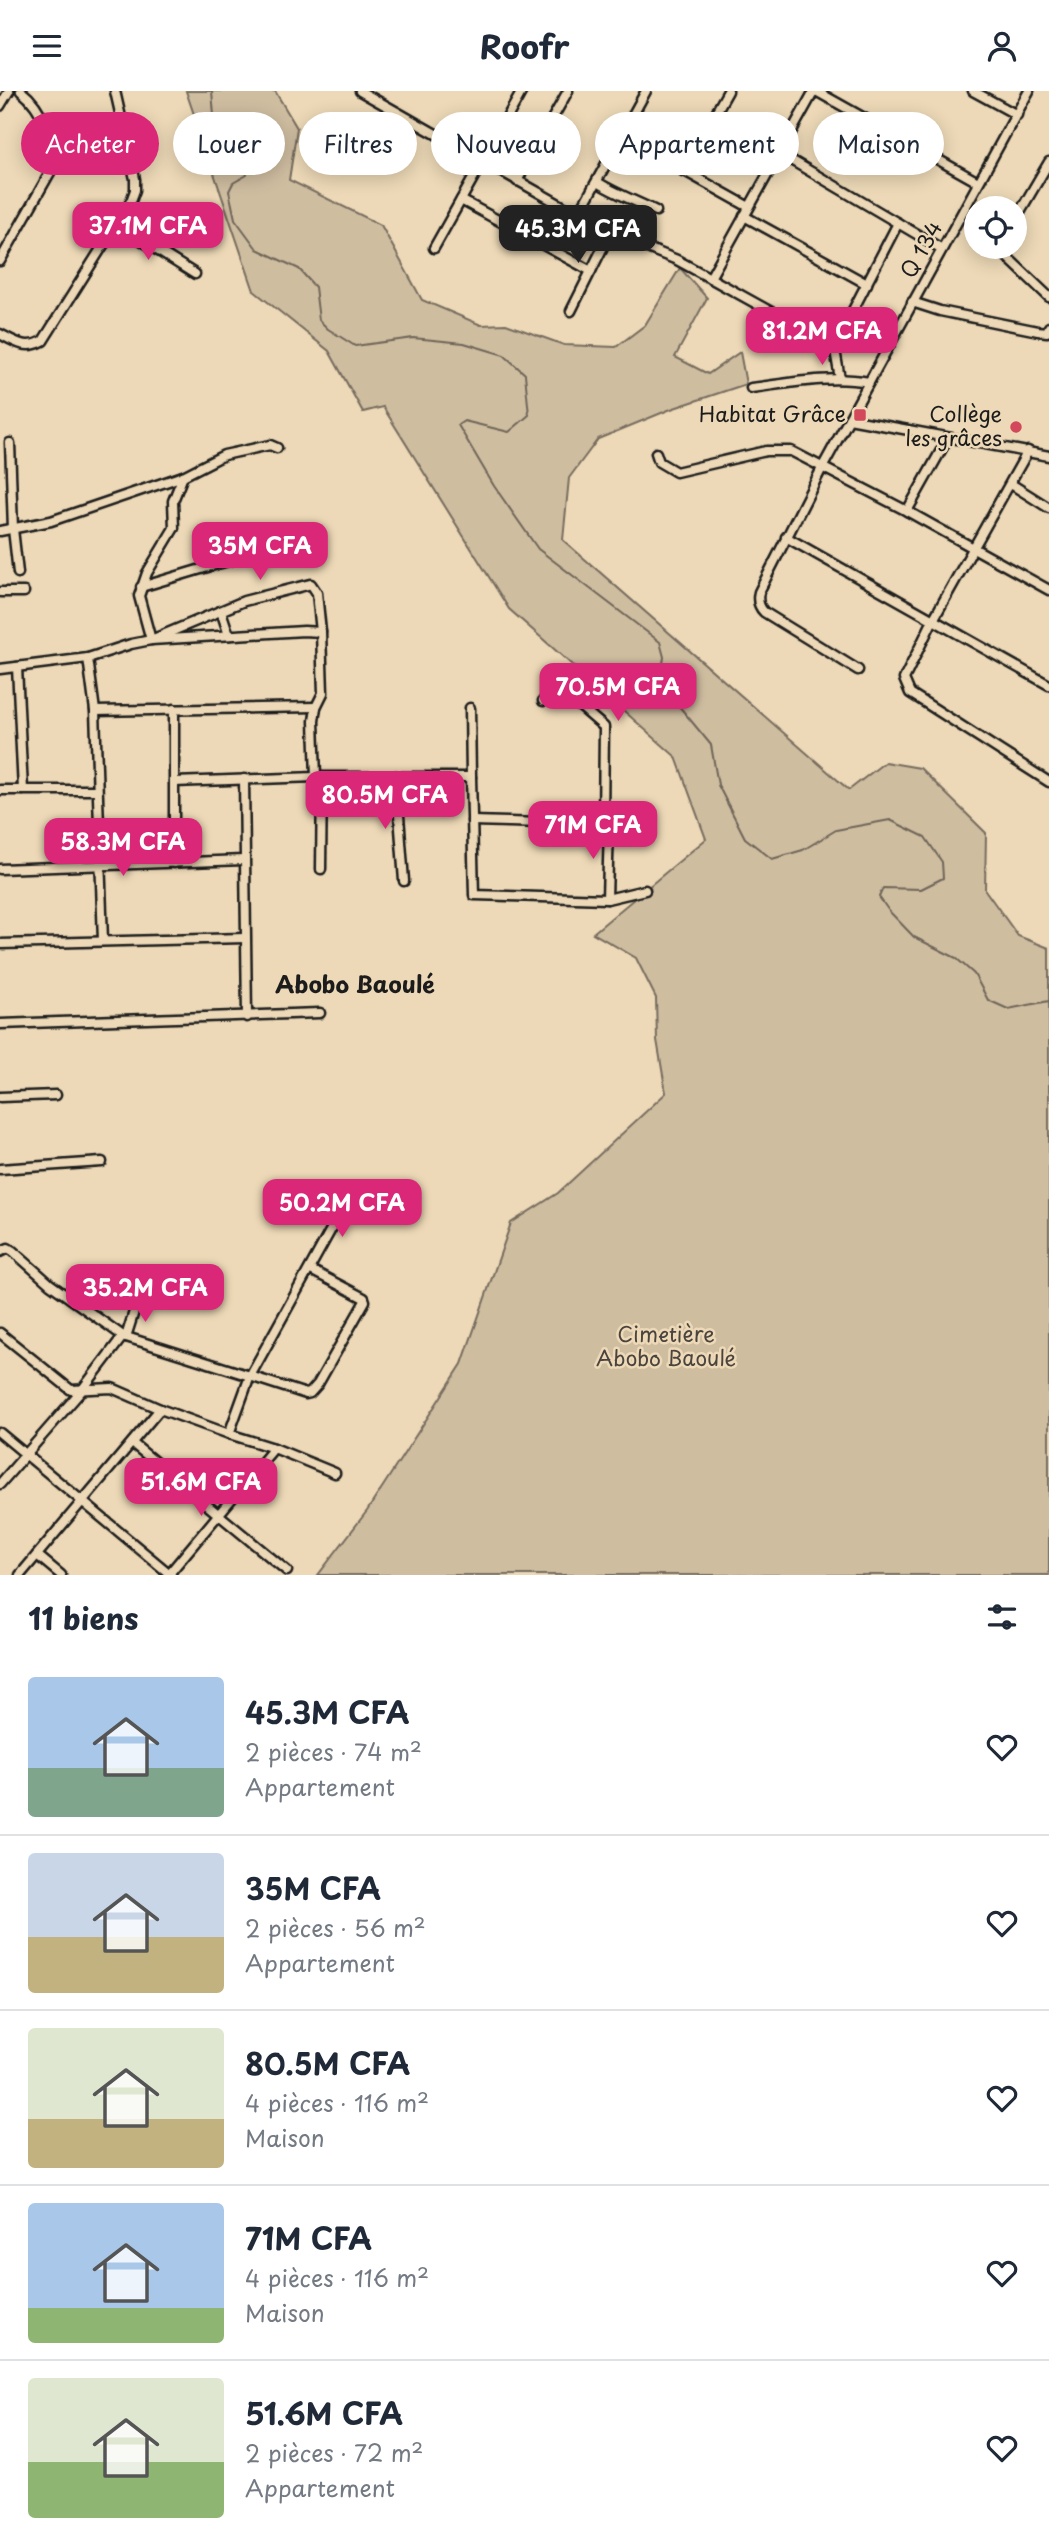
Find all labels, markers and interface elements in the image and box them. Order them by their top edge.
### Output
text: Roofr [480,22,569,70]
icon: menu [28,27,66,65]
icon: person [983,27,1021,65]
chip: Acheter [21,112,159,175]
chip: Louer [173,112,285,175]
chip: Filtres [299,112,417,175]
chip: Nouveau [431,112,581,175]
chip: Appartement [595,112,799,175]
chip: Maison [813,112,944,175]
map controls [964,196,1027,259]
button: locate [964,196,1027,259]
pin: 37.1M CFA [68,202,228,262]
pin: 45.3M CFA [498,205,658,265]
text: 37.1M CFA [88,207,208,242]
text: 45.3M CFA [515,210,641,245]
street label: Q 134 [891,215,949,284]
pin: 81.2M CFA [742,307,902,367]
text: 81.2M CFA [762,312,882,347]
place label: Habitat Grâce [699,397,846,429]
place label: Collège les grâces [905,397,1002,453]
marker: Habitat Grâce [852,407,868,423]
marker: Collège les grâces [1008,419,1024,435]
pin: 35M CFA [195,523,325,582]
text: 35M CFA [208,527,312,562]
pin: 70.5M CFA [538,663,698,723]
text: 70.5M CFA [555,668,681,703]
pin: 80.5M CFA [305,771,465,831]
text: 80.5M CFA [322,776,448,811]
pin: 71M CFA [528,801,658,861]
text: 71M CFA [544,806,642,841]
pin: 58.3M CFA [43,819,203,878]
text: 58.3M CFA [60,823,186,858]
district label: Abobo Baoulé [275,966,435,1001]
pin: 50.2M CFA [262,1179,422,1239]
text: 50.2M CFA [279,1184,405,1219]
pin: 35.2M CFA [65,1265,225,1324]
text: 35.2M CFA [82,1269,208,1304]
park label: Cimetière Abobo Baoulé [596,1317,736,1373]
pin: 51.6M CFA [121,1459,281,1518]
text: 51.6M CFA [140,1463,262,1498]
text: 11 biens [28,1595,139,1640]
icon: filters [983,1598,1021,1636]
text: 45.3M CFA [245,1689,410,1734]
icon: home [84,1705,168,1789]
icon: heart [983,1728,1021,1766]
text: 2 pièces · 74 m² [245,1734,422,1769]
text: Appartement [245,1769,395,1804]
text: 35M CFA [245,1865,381,1910]
icon: home [84,1881,168,1965]
icon: heart [983,1904,1021,1942]
text: 2 pièces · 56 m² [245,1910,426,1945]
text: Appartement [245,1945,395,1980]
text: 80.5M CFA [245,2040,410,2085]
icon: home [84,2056,168,2140]
icon: heart [983,2079,1021,2117]
text: 4 pièces · 116 m² [245,2085,429,2120]
text: Maison [245,2120,325,2155]
text: 71M CFA [245,2215,372,2260]
icon: home [84,2231,168,2315]
icon: heart [983,2254,1021,2292]
text: 4 pièces · 116 m² [245,2260,429,2295]
text: Maison [245,2295,325,2330]
text: 51.6M CFA [245,2390,403,2435]
icon: home [84,2406,168,2490]
icon: heart [983,2429,1021,2467]
text: 2 pièces · 72 m² [245,2435,423,2470]
text: Appartement [245,2470,395,2505]

